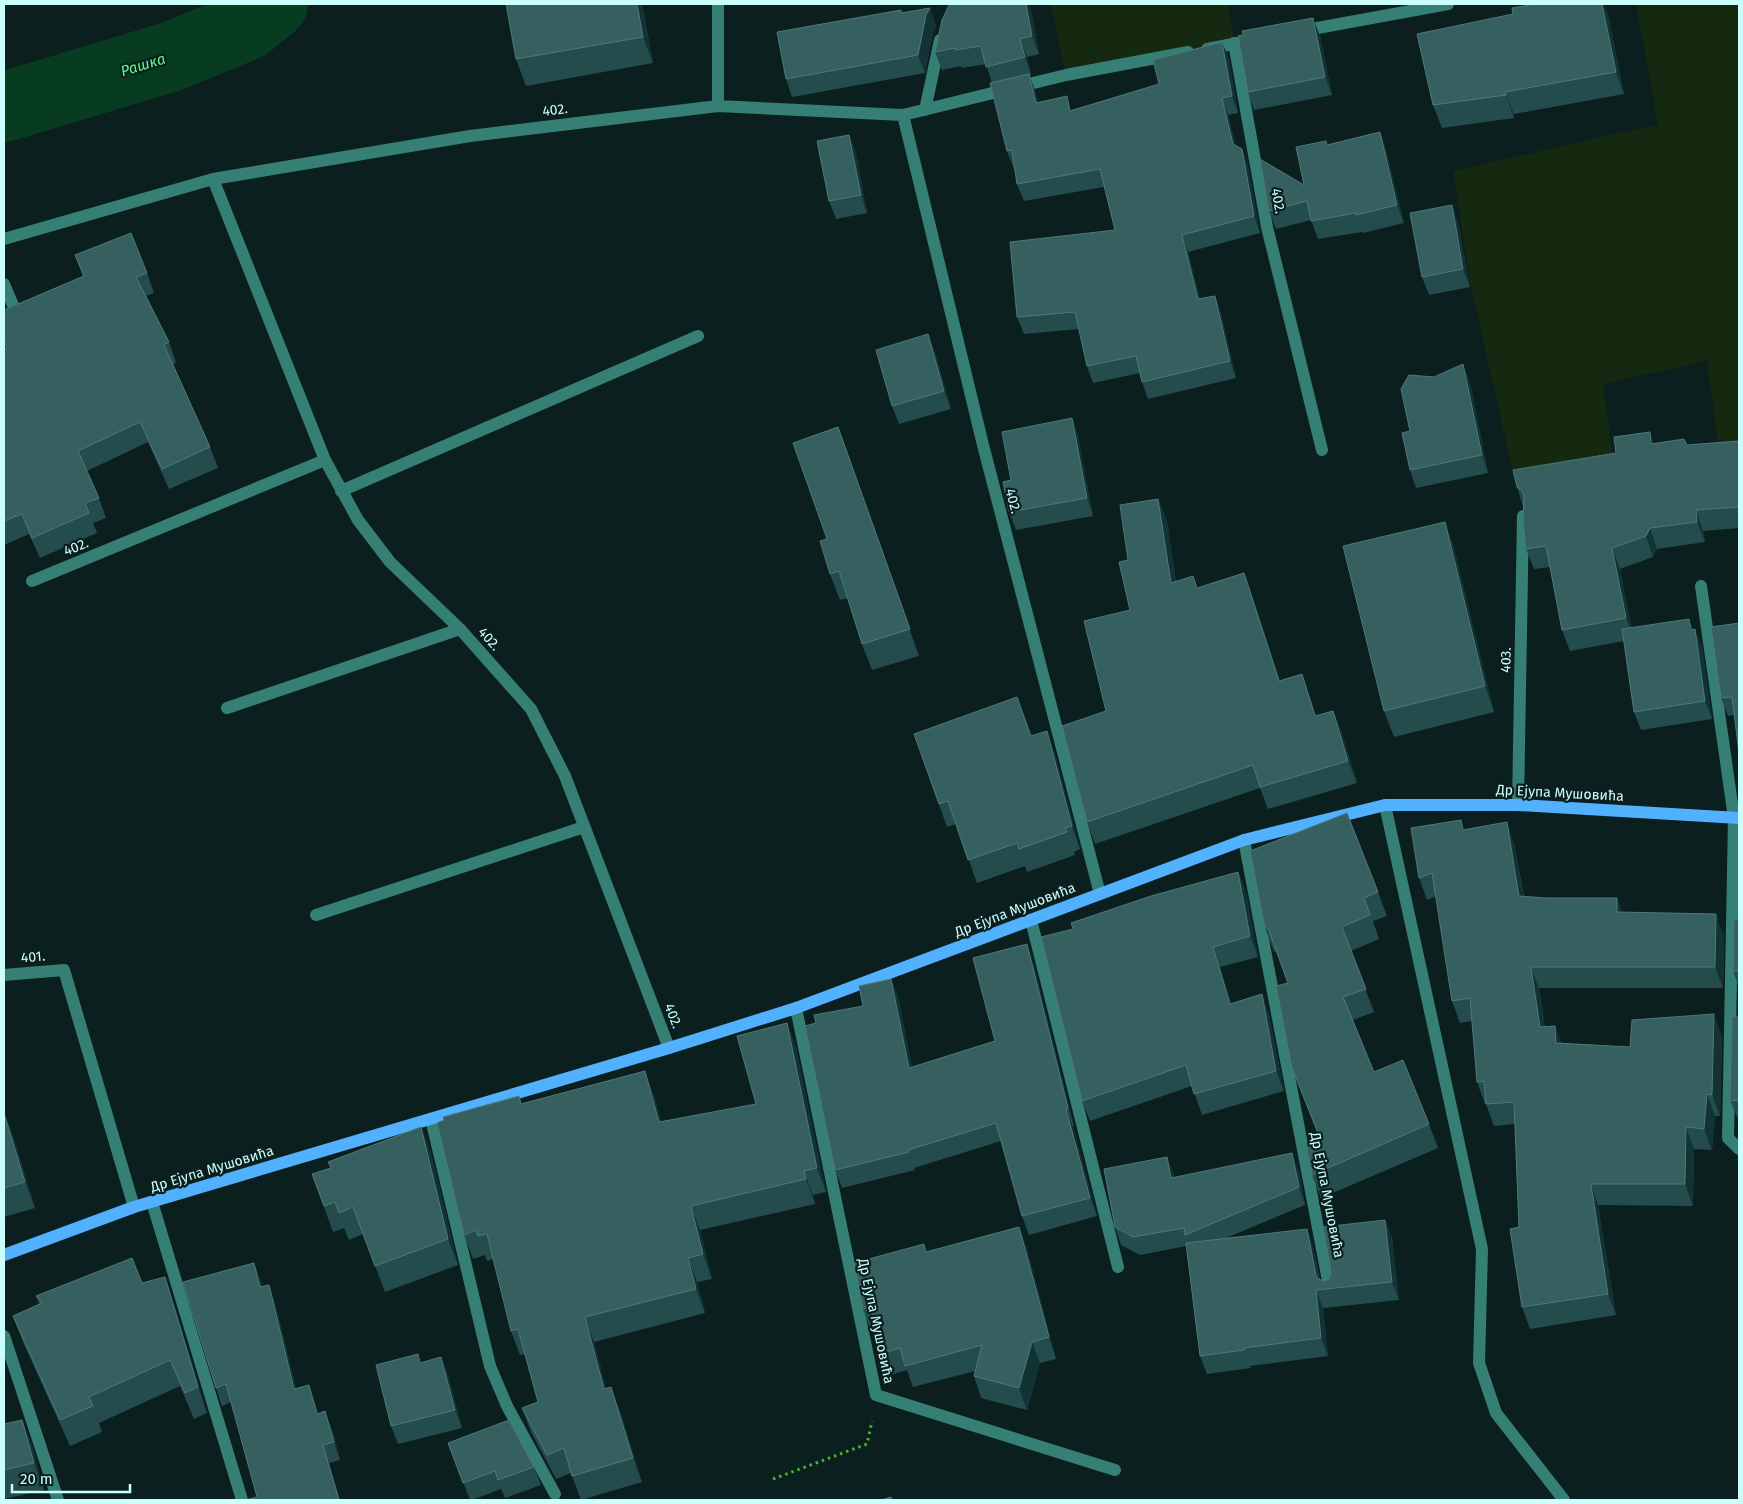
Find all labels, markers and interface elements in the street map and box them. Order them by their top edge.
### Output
water label: Рашка [118,50,168,80]
street label: 402. [541,100,569,120]
street label: 402. [1267,187,1289,215]
street label: 402. [1002,487,1024,515]
street label: 402. [61,534,91,560]
street label: 402. [474,624,504,654]
street label: 403. [1497,647,1515,673]
street label: Др Ејупа Мушовића [1495,781,1624,805]
street label: Др Ејупа Мушовића [951,879,1078,941]
street label: 401. [20,947,46,967]
street label: 402. [661,1001,685,1031]
street label: Др Ејупа Мушовића [1306,1130,1348,1259]
street label: Др Ејупа Мушовића [147,1142,276,1196]
street label: Др Ејупа Мушовића [854,1256,898,1385]
scale bar [12,1462,130,1494]
text: 20 m [20,1470,53,1488]

